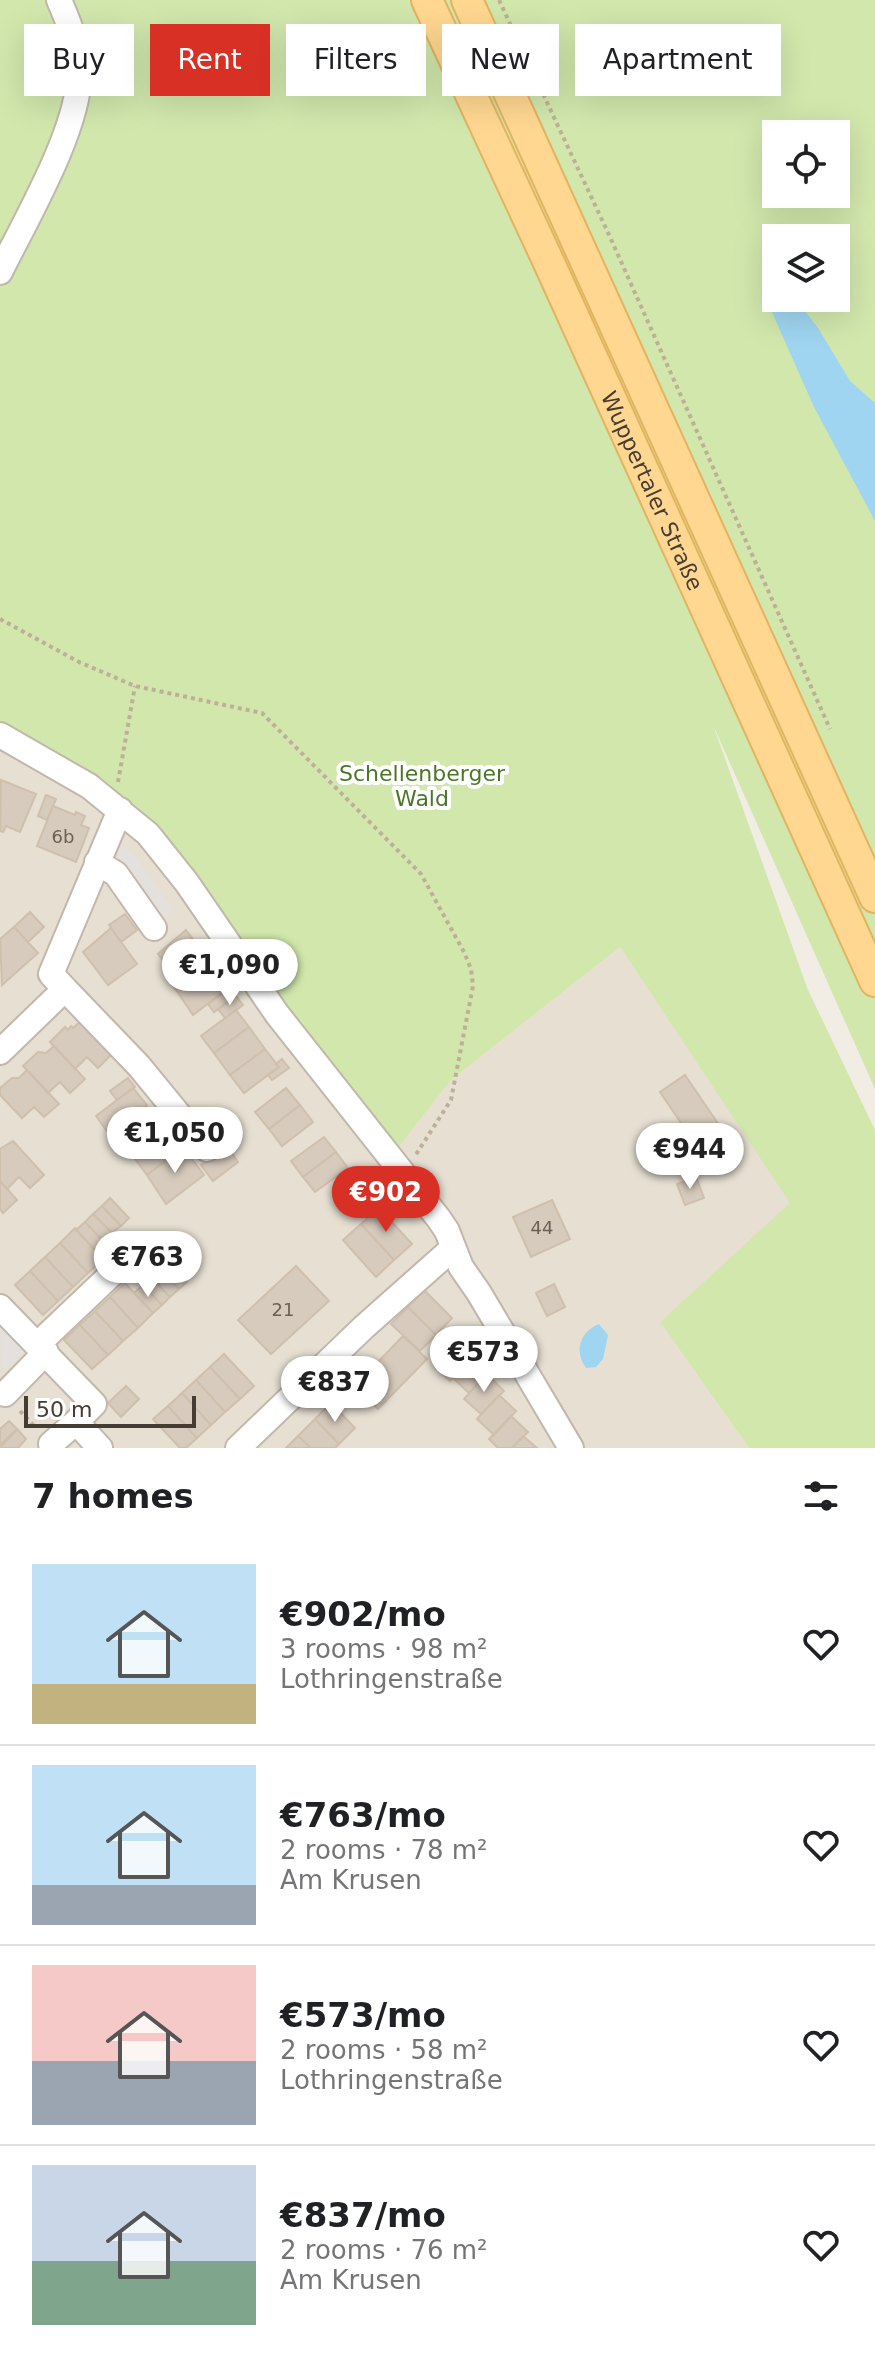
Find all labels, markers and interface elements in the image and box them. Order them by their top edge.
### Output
chip: Buy [24,24,134,96]
chip: Rent [150,24,270,96]
chip: Filters [286,24,426,96]
chip: New [442,24,559,96]
chip: Apartment [575,24,781,96]
map controls [762,120,850,312]
button: locate [762,120,850,208]
button: layers [762,224,850,312]
street label: Wuppertaler Straße [596,387,708,594]
park label: Schellenberger Wald [339,761,506,811]
house number: 6b [52,826,74,847]
pin: €1,090 [165,939,295,1007]
text: €1,090 [180,950,280,980]
pin: €1,050 [110,1107,240,1175]
text: €1,050 [125,1118,225,1148]
pin: €944 [643,1123,737,1191]
text: €944 [654,1134,726,1164]
pin: €902 [339,1166,433,1234]
text: €902 [350,1177,422,1207]
house number: 44 [531,1217,553,1238]
pin: €763 [101,1231,195,1299]
text: €763 [112,1242,184,1272]
house number: 21 [272,1299,294,1320]
pin: €573 [437,1326,531,1394]
text: €573 [448,1337,520,1367]
pin: €837 [288,1356,382,1424]
text: €837 [299,1367,371,1397]
scale bar [24,1392,196,1428]
text: 50 m [36,1397,92,1422]
icon: filters [799,1474,843,1518]
text: 7 homes [32,1476,194,1516]
text: €902/mo [280,1594,446,1634]
icon: home [96,1596,192,1692]
icon: heart [799,1622,843,1666]
text: 3 rooms · 98 m² [280,1634,488,1664]
text: Lothringenstraße [280,1664,503,1694]
text: €763/mo [280,1795,446,1835]
icon: home [96,1797,192,1893]
icon: heart [799,1823,843,1867]
text: 2 rooms · 78 m² [280,1835,488,1865]
text: Am Krusen [280,1865,422,1895]
text: €573/mo [280,1995,446,2035]
icon: home [96,1997,192,2093]
icon: heart [799,2023,843,2067]
text: 2 rooms · 58 m² [280,2035,488,2065]
text: Lothringenstraße [280,2065,503,2095]
text: €837/mo [280,2195,446,2235]
icon: home [96,2197,192,2293]
icon: heart [799,2223,843,2267]
text: 2 rooms · 76 m² [280,2235,488,2265]
text: Am Krusen [280,2265,422,2295]

